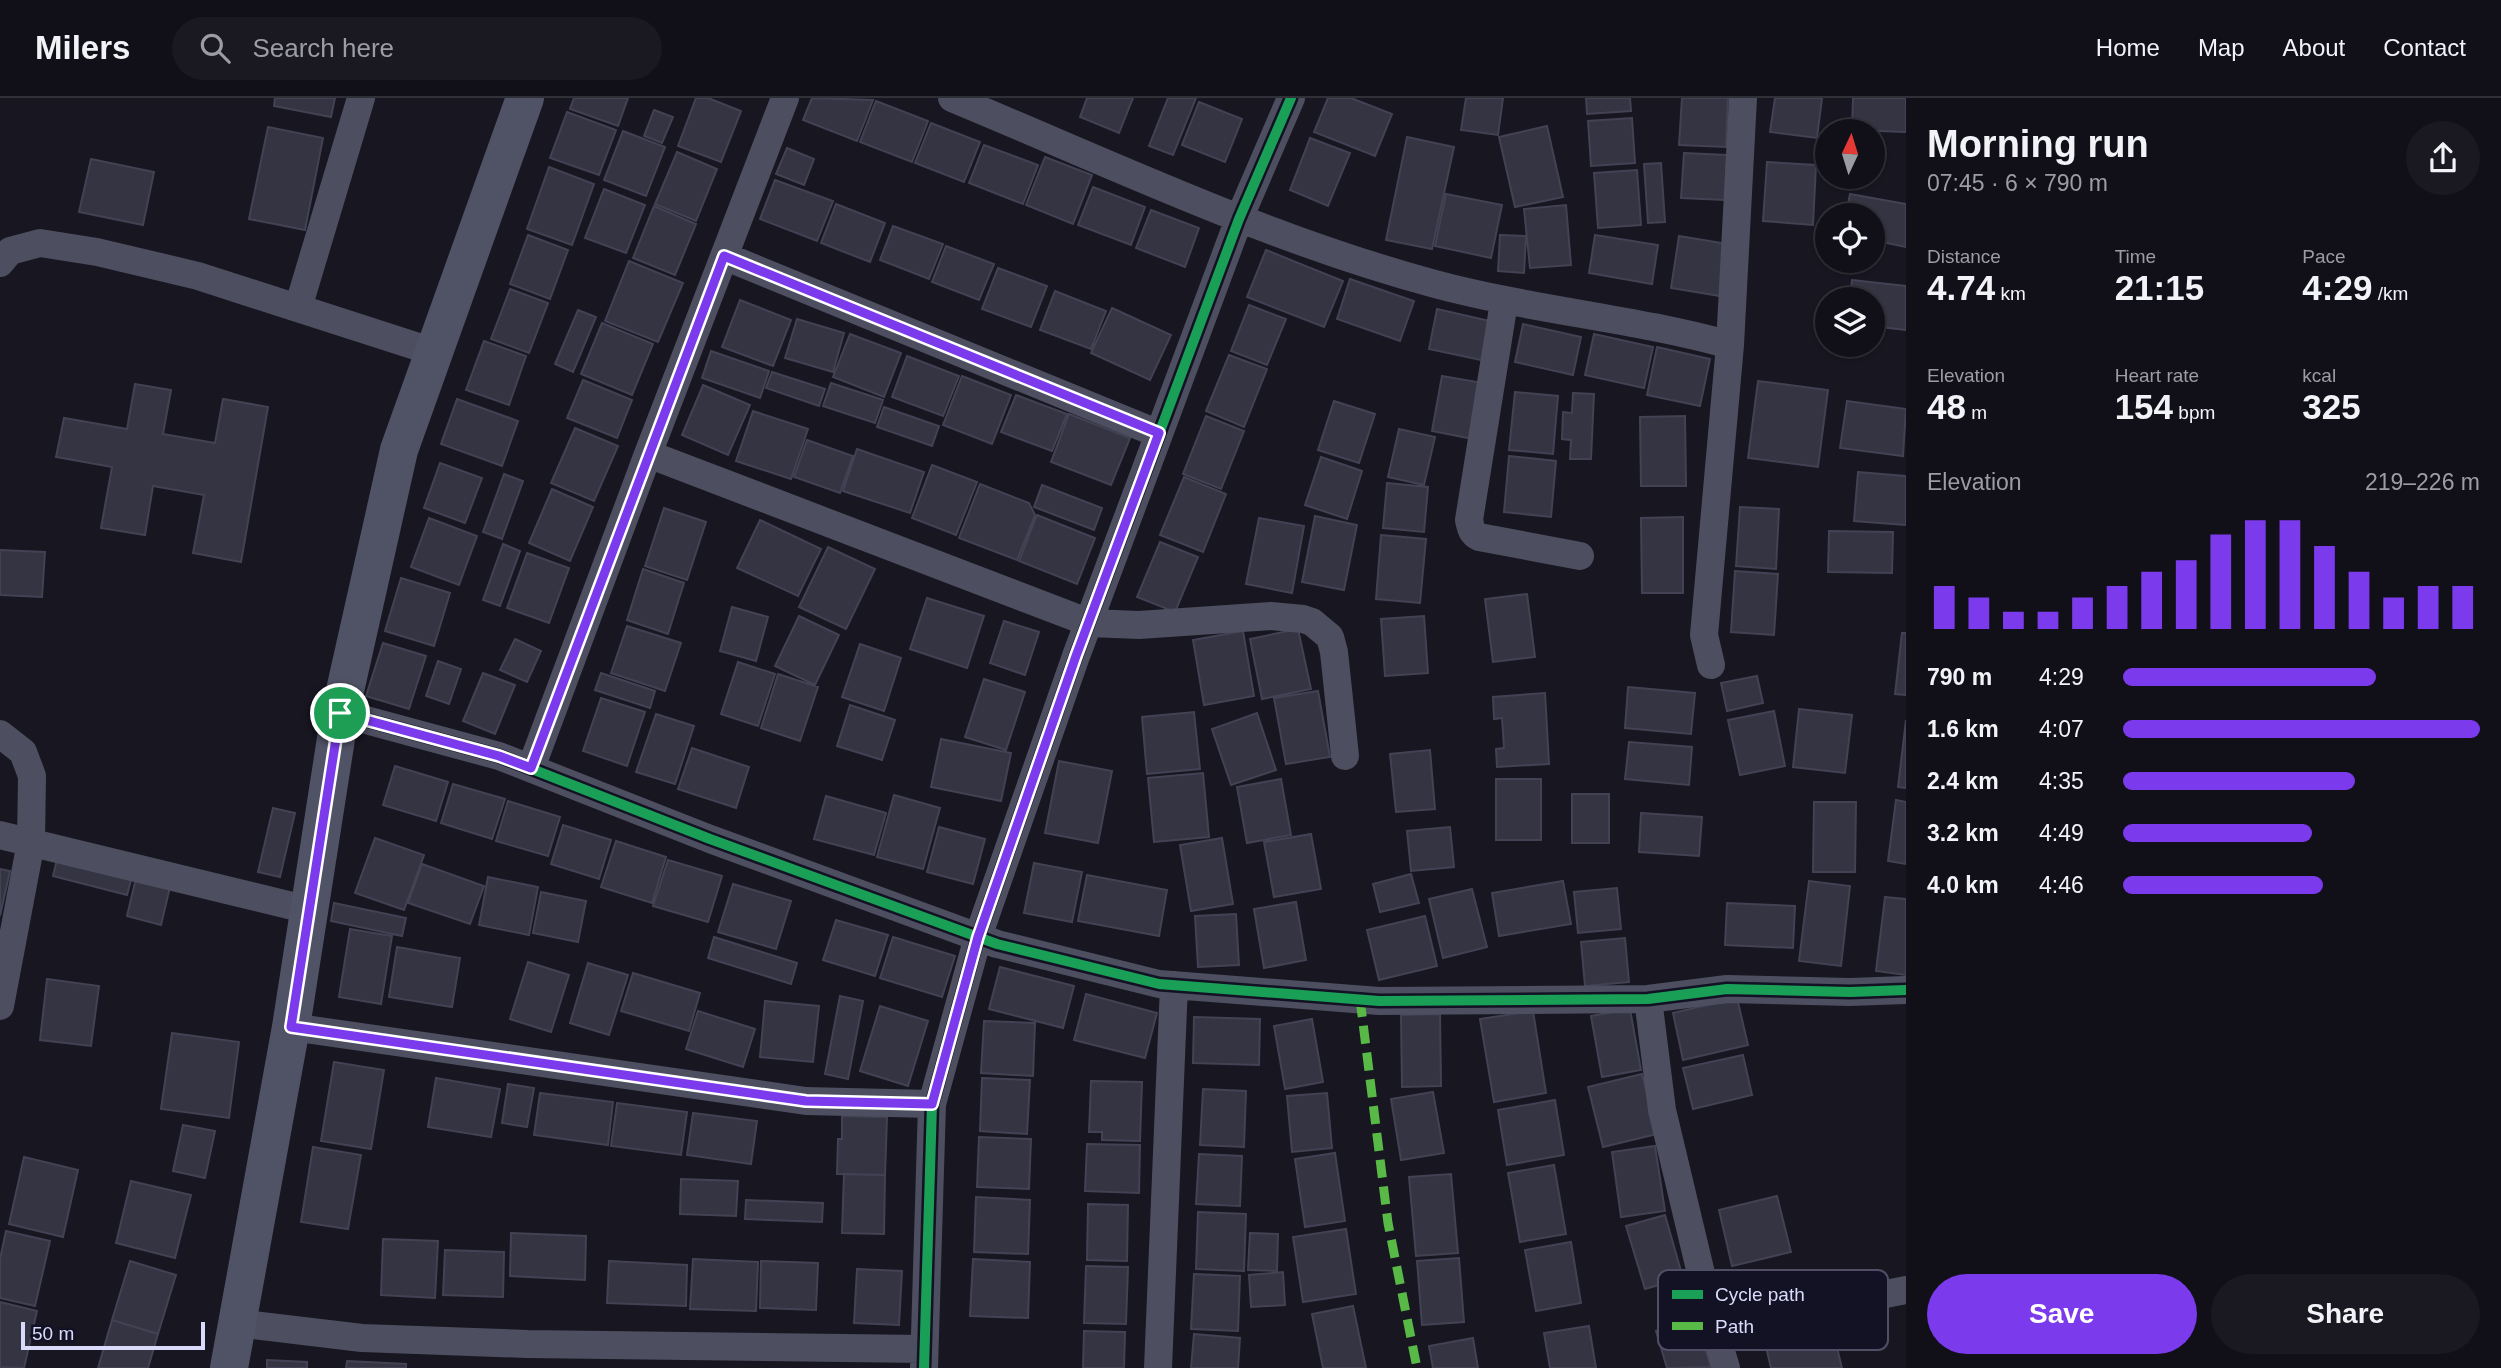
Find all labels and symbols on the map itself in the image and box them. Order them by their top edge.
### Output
north arrow [1815,119,1885,189]
pin [310,683,370,743]
legend [1658,1270,1888,1350]
text: Cycle path [1715,1284,1805,1305]
text: Path [1715,1316,1754,1337]
scale bar [21,1319,205,1351]

